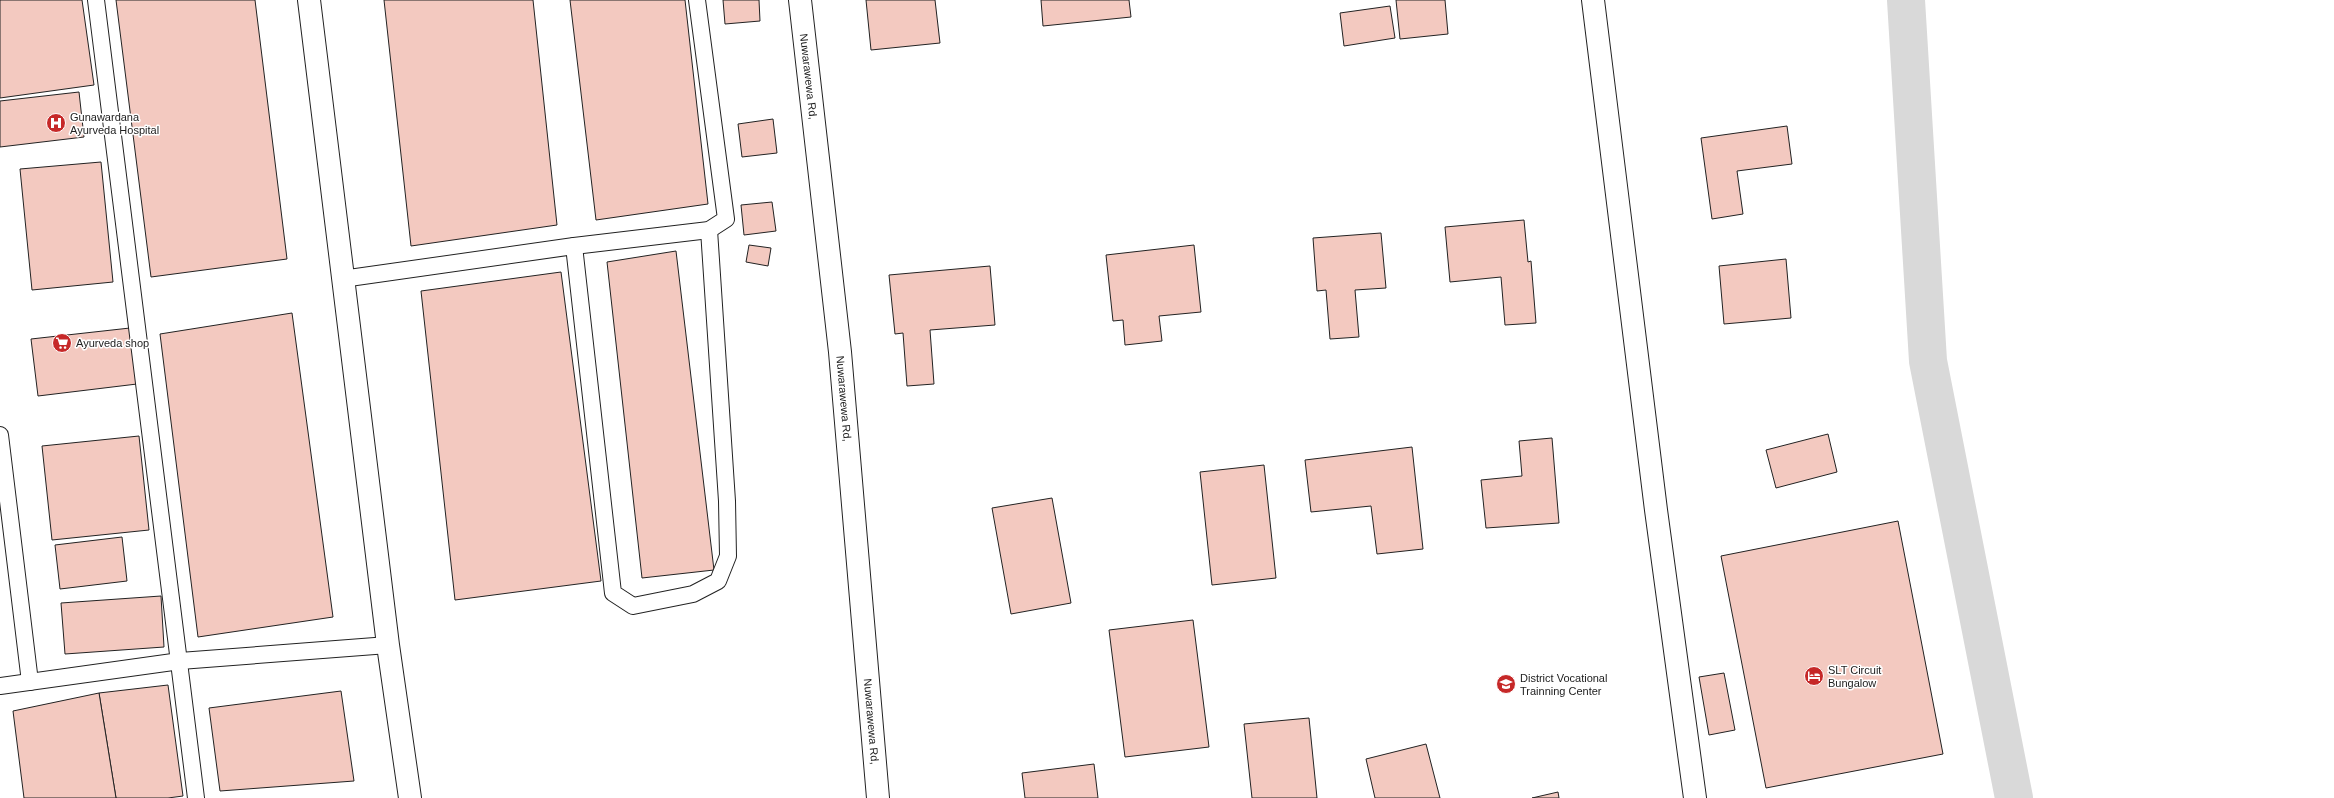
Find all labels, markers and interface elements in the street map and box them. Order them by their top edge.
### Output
street label: Nuwarawewa Rd, [798,33,820,120]
place label: Gunawardana Ayurveda Hospital [70,111,159,136]
hospital icon: Gunawardana Ayurveda Hospital [45,112,67,134]
supermarket icon: Ayurveda shop [51,332,73,354]
place label: Ayurveda shop [76,337,149,349]
street label: Nuwarawewa Rd, [834,355,854,442]
place label: SLT Circuit Bungalow [1828,664,1881,689]
hotel icon: SLT Circuit Bungalow [1803,665,1825,687]
place label: District Vocational Trainning Center [1520,672,1607,697]
school or university icon: District Vocational Trainning Center [1495,673,1517,695]
street label: Nuwarawewa Rd, [862,678,881,765]

